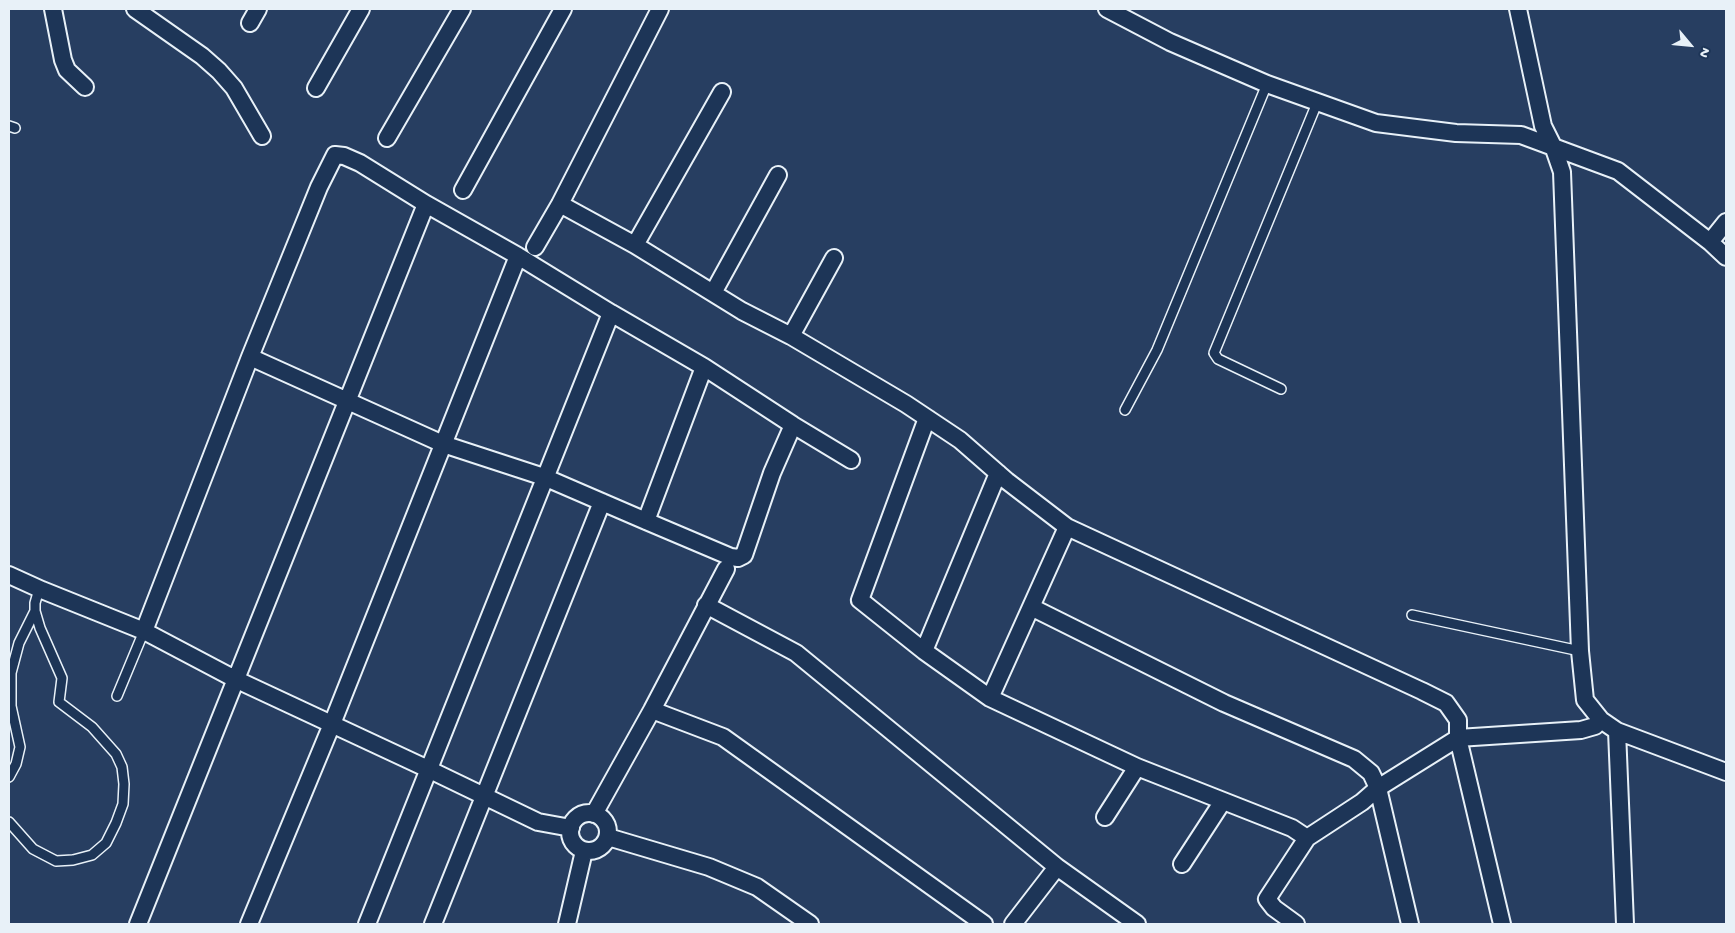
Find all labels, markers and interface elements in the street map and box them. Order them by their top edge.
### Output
north arrow [1665,20,1715,70]
text: N [1694,44,1713,60]

